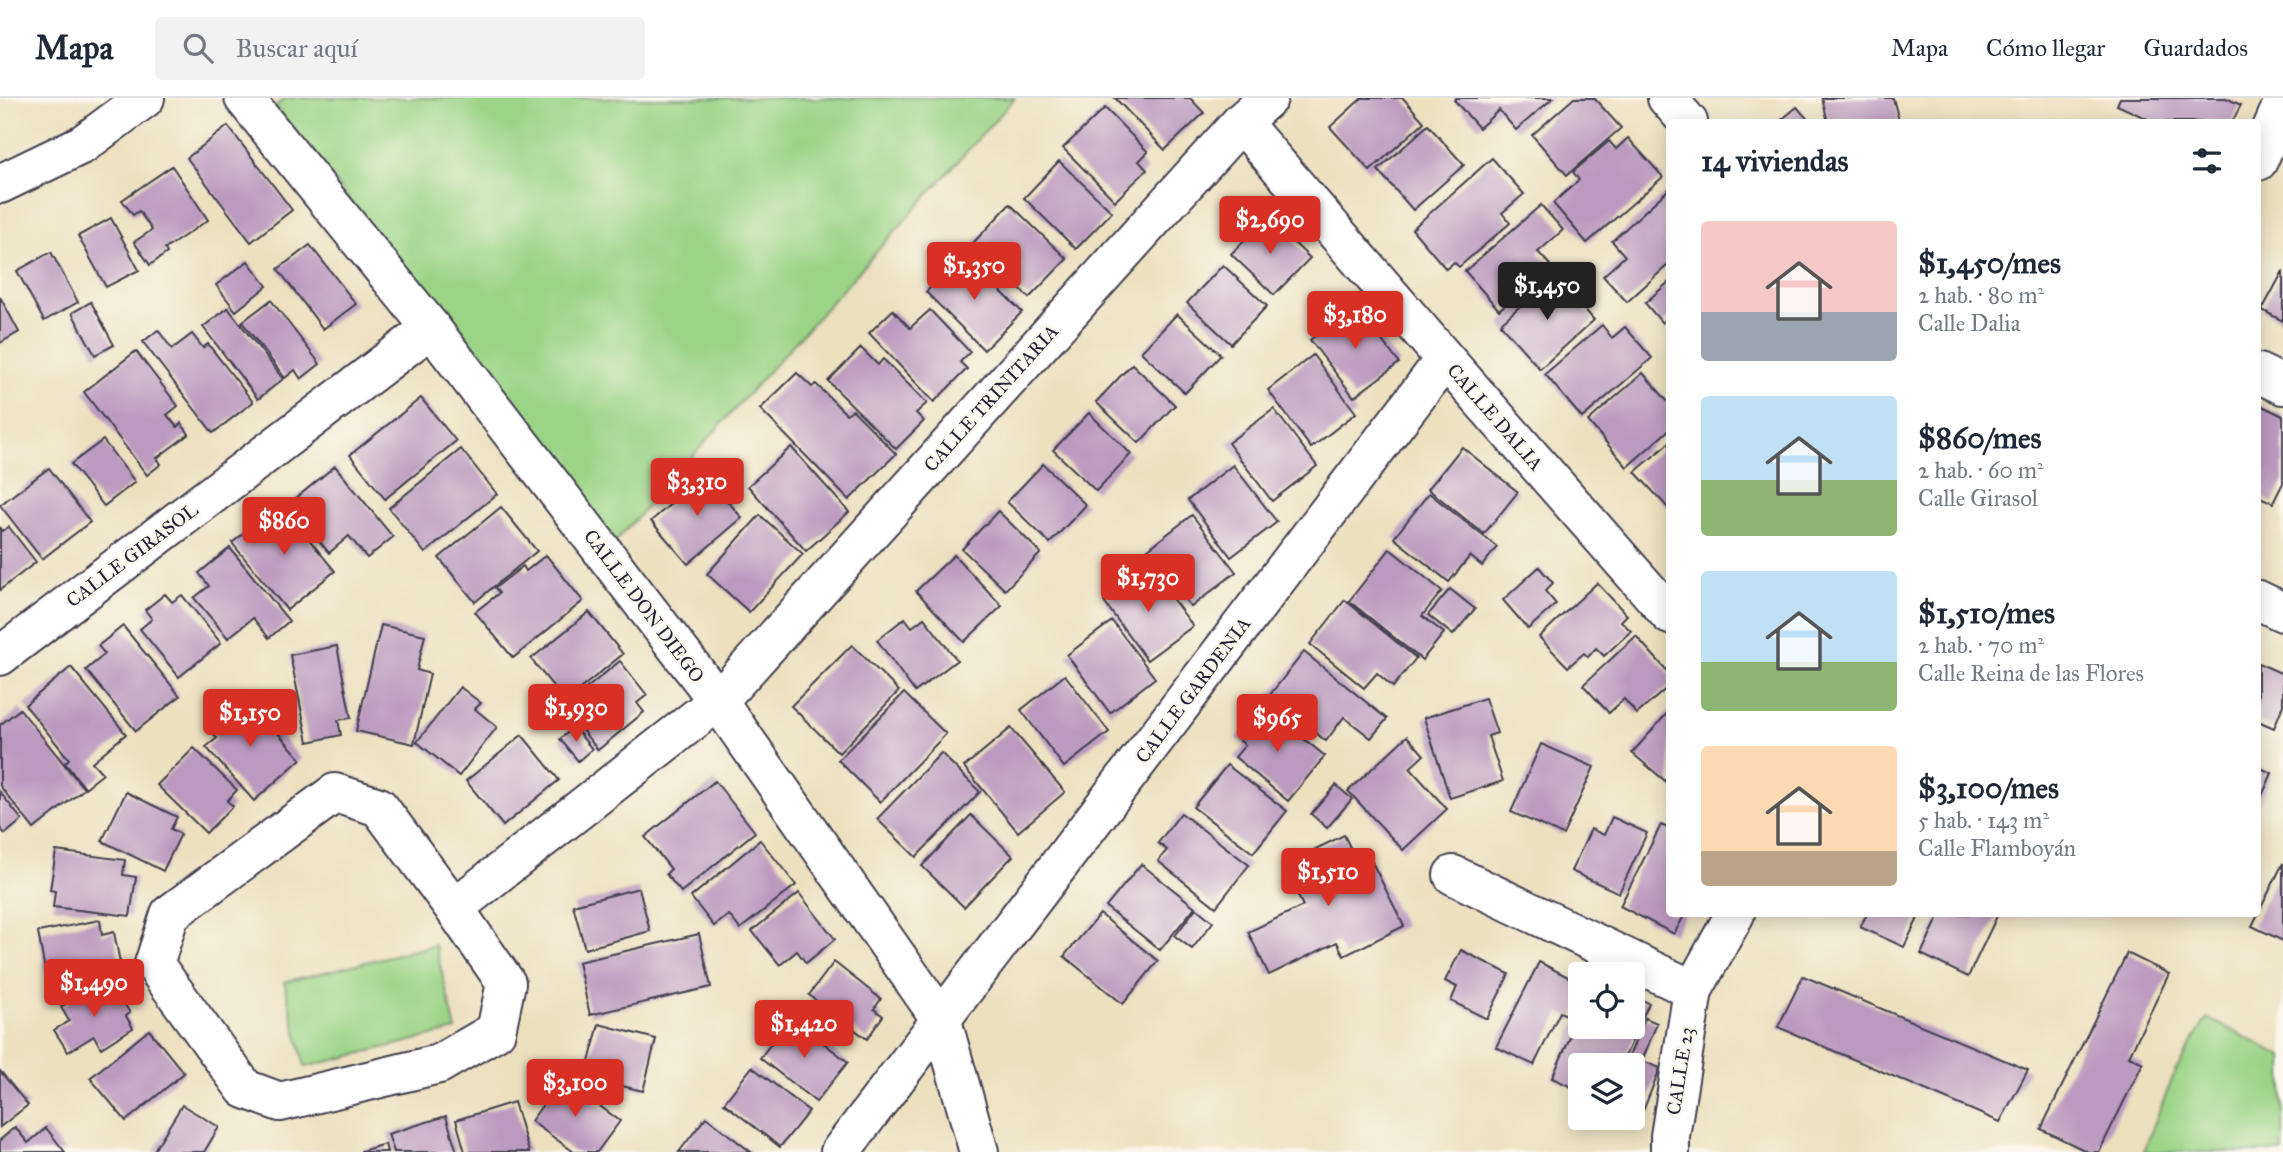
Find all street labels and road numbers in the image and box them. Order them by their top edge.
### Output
street label: CALLE TRINITARIA [919,320,1063,476]
street label: CALLE DALIA [1442,359,1548,475]
street label: CALLE GIRASOL [62,498,202,612]
street label: CALLE DON DIEGO [579,525,709,687]
street label: CALLE GARDENIA [1131,612,1256,768]
street label: CALLE 23 [1662,1025,1698,1117]

